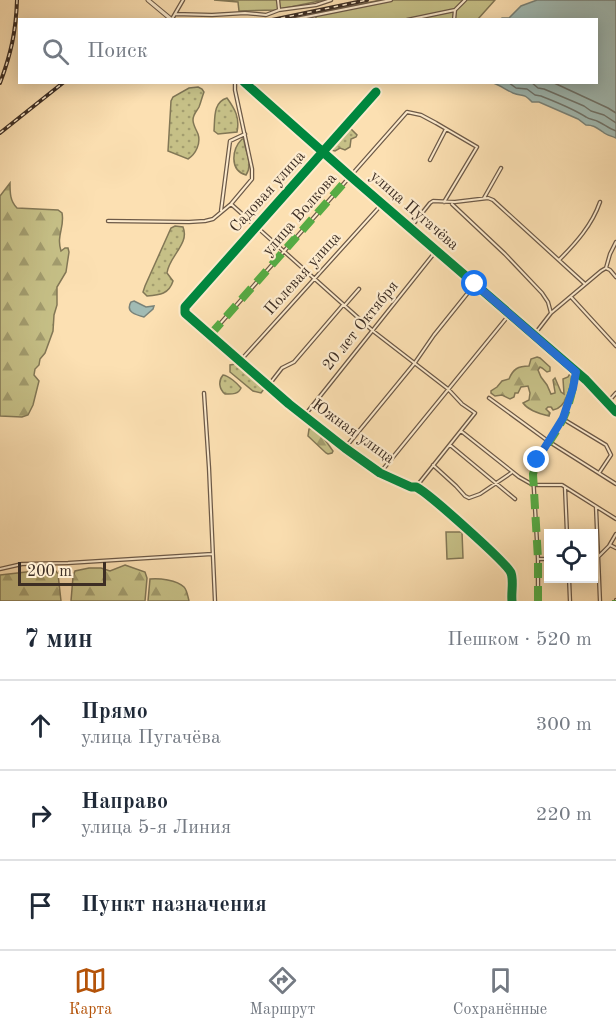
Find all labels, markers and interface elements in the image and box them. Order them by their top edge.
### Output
search box [18,18,598,84]
icon: search [39,35,72,68]
text: Поиск [87,40,148,62]
street label: Садовая улица [227,148,309,236]
street label: улица Пугачёва [367,168,462,254]
street label: улица Волкова [260,170,340,259]
street label: Полевая улица [262,229,344,318]
route start [461,270,487,296]
street label: 20 лет Октября [320,278,402,374]
street label: Южная улица [309,397,397,467]
route end [523,446,549,472]
map controls [544,529,598,583]
button: locate [544,529,598,583]
scale bar [18,559,106,586]
text: 200 m [27,564,72,580]
text: 7 мин [24,627,93,653]
text: Пешком · 520 m [447,630,592,650]
text: Прямо [81,701,148,723]
icon: ahead [24,709,57,742]
text: 300 m [536,715,592,735]
text: улица Пугачёва [81,728,221,748]
text: Направо [81,791,168,813]
icon: right [24,799,57,832]
text: 220 m [536,805,592,825]
text: улица 5-я Линия [81,818,231,838]
icon: arrive [24,889,57,922]
text: Пункт назначения [81,894,267,916]
tab: Карта [69,964,112,1020]
tab: Маршрут [250,964,315,1020]
tab: Сохранённые [453,964,547,1020]

